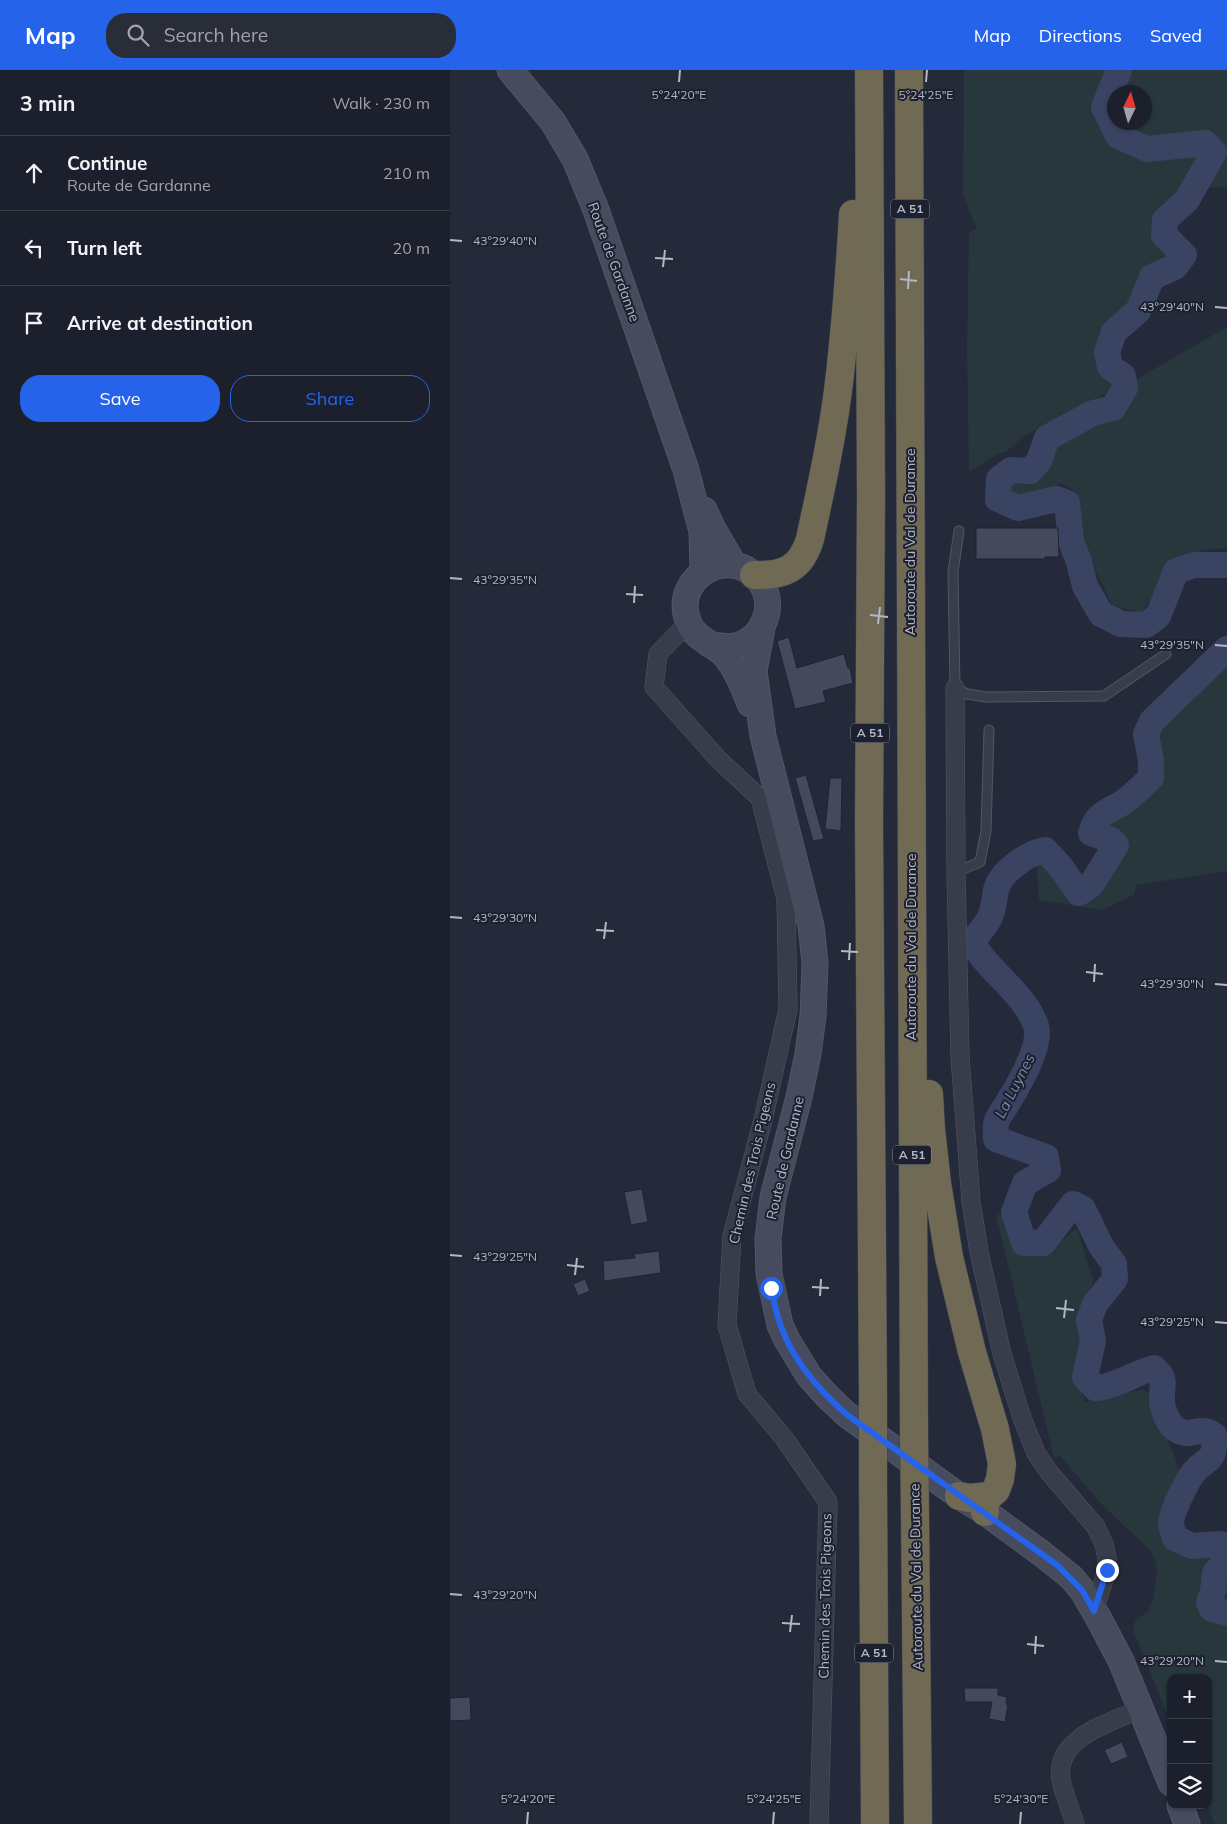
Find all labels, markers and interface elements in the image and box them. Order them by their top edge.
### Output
search box [106,13,456,58]
text: Map [25,20,76,50]
icon: search [124,21,152,49]
text: Search here [164,23,268,47]
text: Map [974,24,1011,47]
text: Directions [1039,24,1122,47]
text: Saved [1150,24,1202,47]
north arrow [1107,85,1152,130]
text: 5°24'20"E [652,87,706,102]
text: 5°24'25"E [899,87,953,102]
text: 3 min [20,90,75,116]
text: Walk · 230 m [332,93,430,113]
text: Continue [67,151,147,175]
icon: ahead [20,159,48,187]
text: 210 m [383,163,430,183]
text: Route de Gardanne [67,175,211,195]
street label: Route de Gardanne [584,200,644,324]
road number: A 51 [891,200,929,218]
text: 43°29'40"N [473,233,537,248]
icon: left [20,234,48,262]
text: Turn left [67,236,142,260]
text: 20 m [393,238,430,258]
text: 43°29'40"N [1140,299,1204,314]
icon: arrive [20,309,48,337]
text: Arrive at destination [67,311,253,335]
button: Save [20,375,220,422]
button: Share [230,375,430,422]
street label: Autoroute du Val de Durance [901,448,919,636]
text: 43°29'35"N [473,572,537,587]
text: 43°29'35"N [1140,637,1204,652]
road number: A 51 [851,724,889,742]
street label: Autoroute du Val de Durance [902,853,920,1041]
text: 43°29'30"N [473,910,537,925]
text: 43°29'30"N [1140,976,1204,991]
water label: La Luynes [990,1050,1039,1121]
street label: Chemin des Trois Pigeons [725,1080,779,1246]
street label: Route de Gardanne [762,1095,808,1221]
road number: A 51 [893,1146,931,1164]
text: 43°29'25"N [473,1249,537,1264]
route start [760,1277,783,1300]
text: 43°29'25"N [1140,1314,1204,1329]
street label: Autoroute du Val de Durance [905,1483,927,1671]
street label: Chemin des Trois Pigeons [815,1513,835,1679]
route end [1096,1559,1119,1582]
text: 43°29'20"N [473,1587,537,1602]
road number: A 51 [855,1644,893,1662]
text: 43°29'20"N [1140,1653,1204,1668]
map controls [1167,1674,1212,1809]
button: + [1167,1674,1212,1719]
button: − [1167,1719,1212,1764]
button: layers [1167,1764,1212,1809]
text: 5°24'20"E [501,1791,555,1806]
text: 5°24'25"E [747,1791,801,1806]
text: 5°24'30"E [994,1791,1048,1806]

